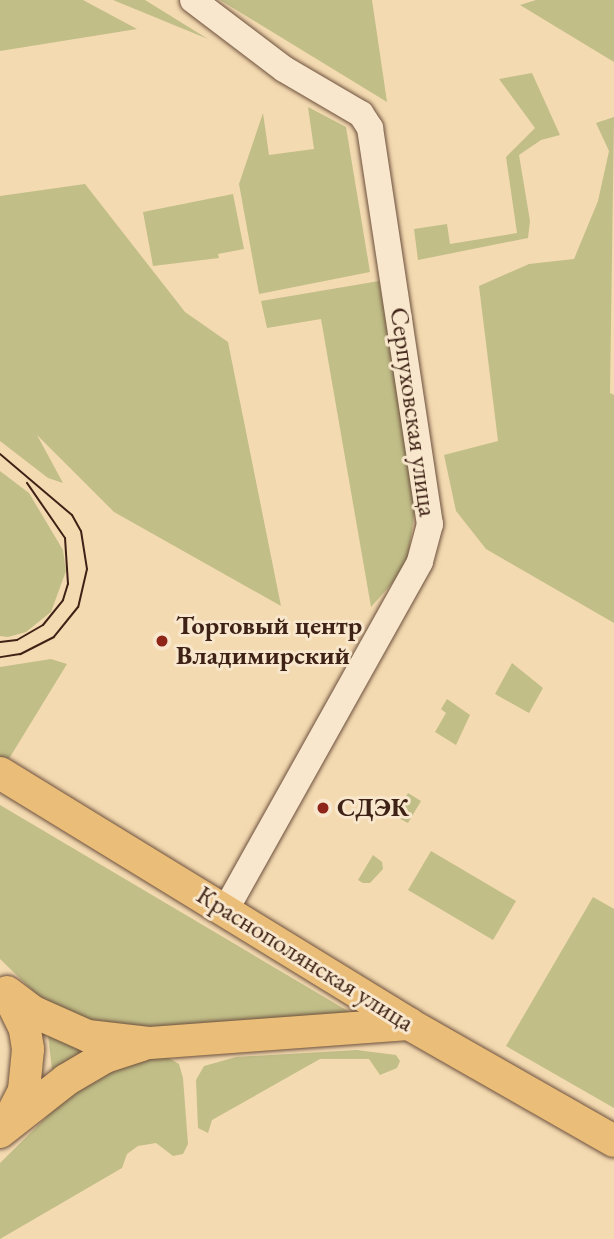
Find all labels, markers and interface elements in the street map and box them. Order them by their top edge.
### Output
street label: Серпуховская улица [383,305,443,519]
place label: Торговый центр Владимирский [176,610,362,672]
marker: Торговый центр Владимирский [154,633,170,649]
place label: СДЭК [337,792,409,824]
marker: СДЭК [315,800,331,816]
street label: Краснополянская улица [191,879,419,1039]

